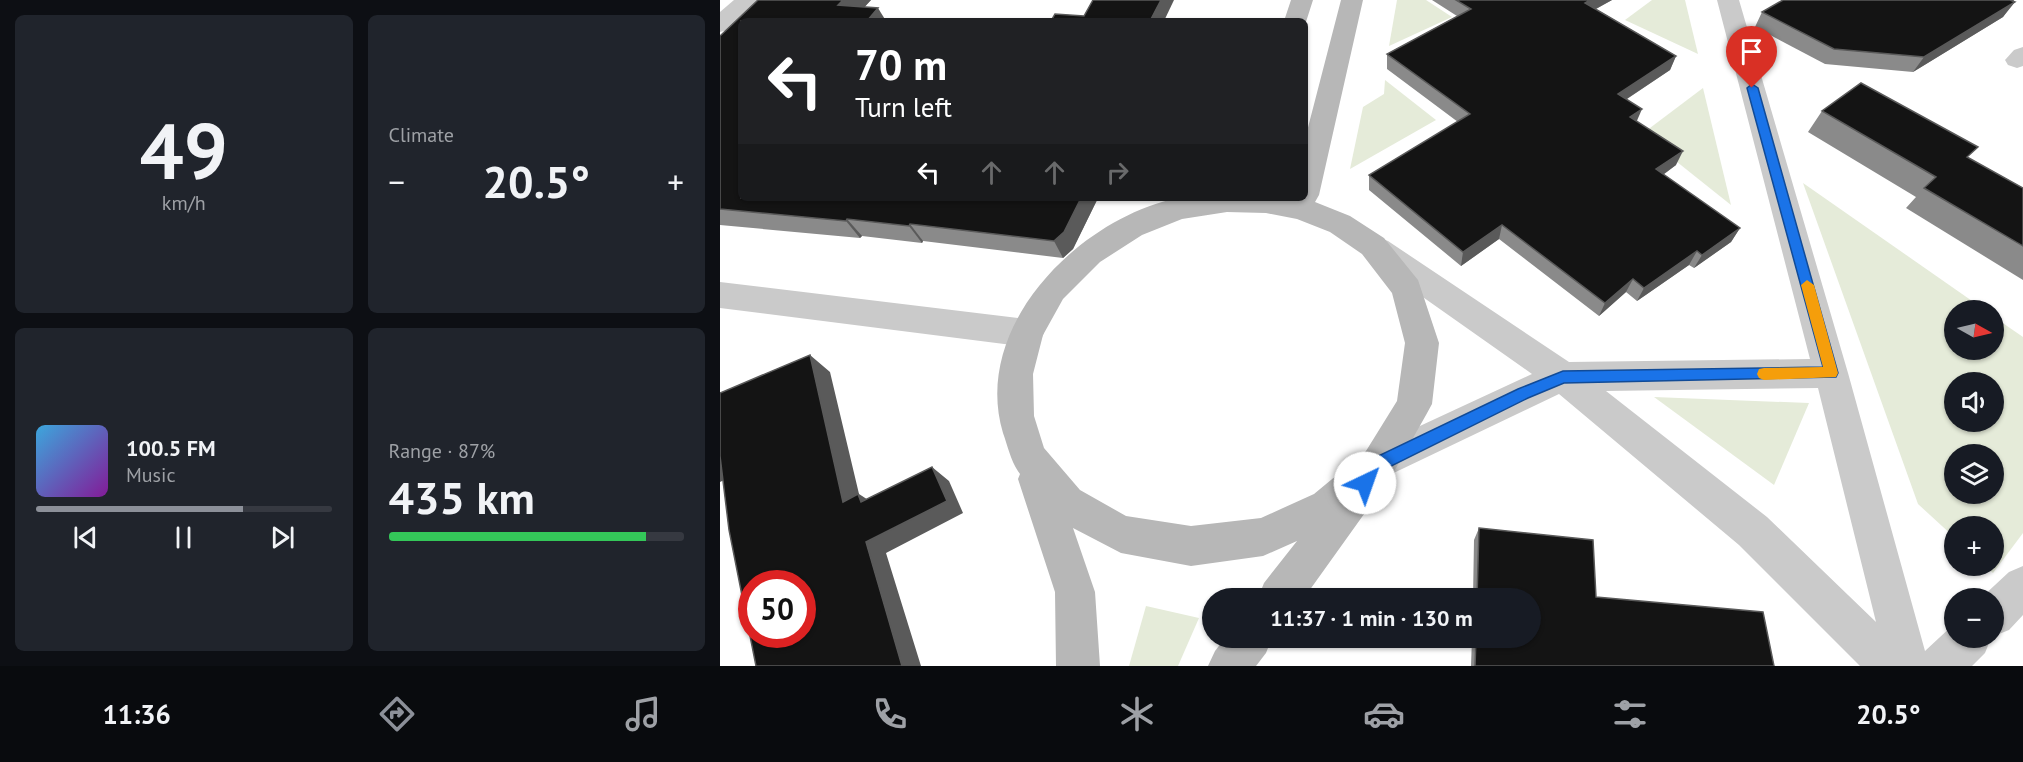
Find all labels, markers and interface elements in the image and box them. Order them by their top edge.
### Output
pin [1726,26,1777,88]
icon: arrive [1735,35,1768,68]
text: 70 m [855,37,947,92]
icon: left [756,42,834,120]
text: Turn left [855,90,952,124]
text: 49 [140,100,228,201]
text: Climate [389,122,454,148]
text: 20.5° [483,152,590,210]
icon: left [912,156,945,189]
icon: ahead [975,156,1008,189]
icon: ahead [1038,156,1071,189]
icon: right [1101,156,1134,189]
text: − [389,160,405,203]
text: + [667,160,684,203]
text: km/h [162,190,206,216]
north arrow [1944,300,2004,360]
map controls [1944,300,2004,648]
button: sound [1944,372,2004,432]
text: 100.5 FM [126,434,216,462]
text: Range · 87% [389,438,495,464]
button: layers [1944,444,2004,504]
position arrow [1333,451,1397,515]
text: Music [126,462,175,488]
text: 435 km [389,468,535,526]
button: + [1944,516,2004,576]
icon: previous [69,521,102,554]
icon: pause [167,521,200,554]
icon: next [266,521,299,554]
speed limit sign: 50 [738,570,816,648]
button: − [1944,588,2004,648]
text: 11:37 · 1 min · 130 m [1270,604,1473,632]
icon: directions [376,693,418,735]
icon: music [622,693,664,735]
icon: phone [869,693,911,735]
icon: climate [1116,693,1158,735]
icon: car [1363,693,1405,735]
icon: filters [1609,693,1651,735]
text: 11:36 [102,697,171,731]
text: 20.5° [1856,697,1921,731]

